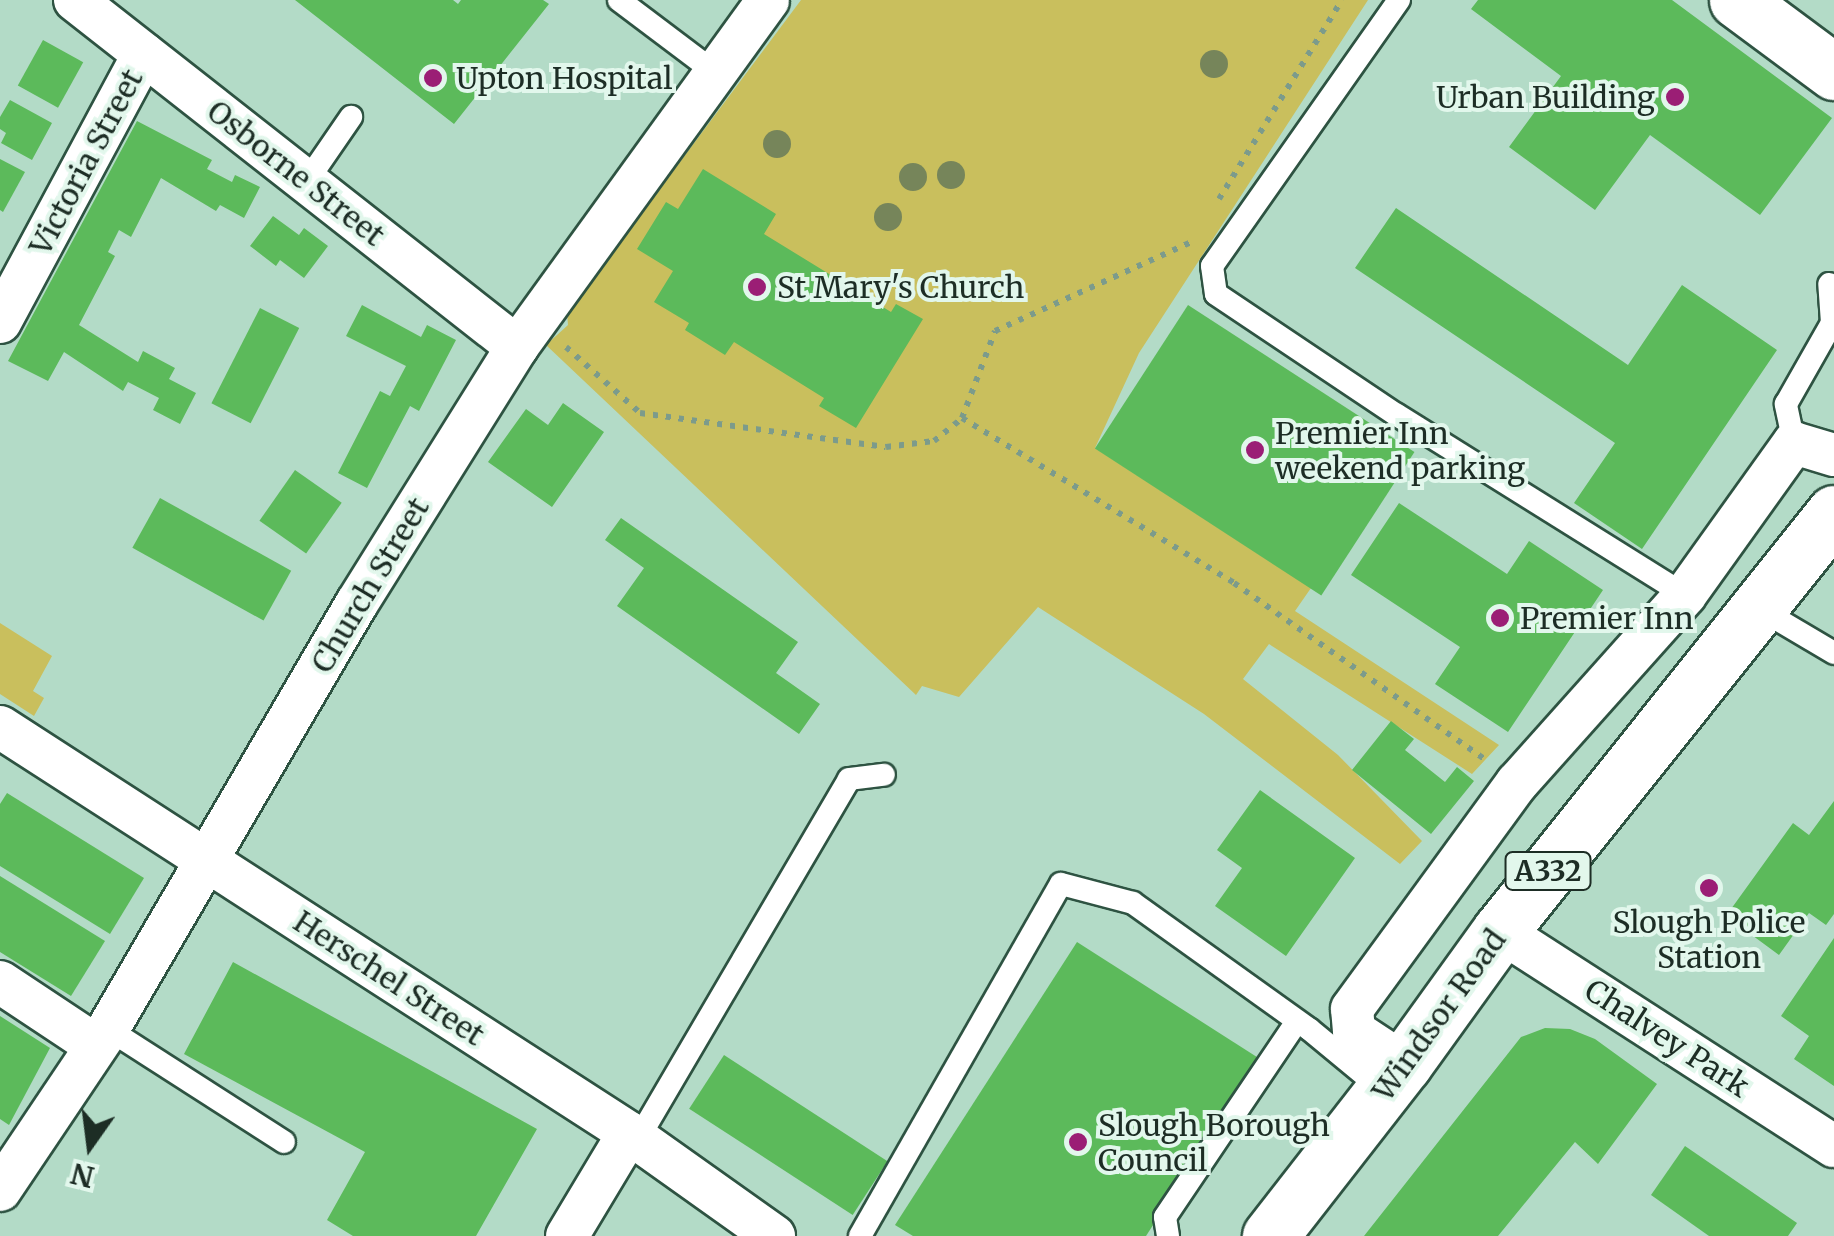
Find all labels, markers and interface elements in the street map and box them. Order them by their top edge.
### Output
place label: Upton Hospital [456,60,673,96]
street label: Victoria Street [22,63,150,261]
marker: Upton Hospital [420,65,446,91]
place label: Urban Building [1436,79,1655,115]
marker: Urban Building [1664,86,1686,108]
street label: Osborne Street [200,93,392,253]
place label: St Mary's Church [777,269,1024,305]
marker: St Mary's Church [746,276,768,298]
place label: Premier Inn weekend parking [1275,415,1525,486]
marker: Premier Inn weekend parking [1244,439,1266,461]
street label: Church Street [304,491,436,679]
place label: Premier Inn [1520,600,1694,636]
marker: Premier Inn [1489,607,1511,629]
road number: A332 [1503,848,1593,894]
marker: Slough Police Station [1698,877,1720,899]
street label: Herschel Street [287,903,491,1053]
place label: Slough Police Station [1613,904,1805,974]
street label: Windsor Road [1365,922,1513,1108]
street label: Chalvey Park [1578,972,1756,1104]
north arrow [40,1096,140,1196]
place label: Slough Borough Council [1098,1107,1330,1178]
marker: Slough Borough Council [1067,1131,1089,1153]
text: N [68,1155,98,1195]

